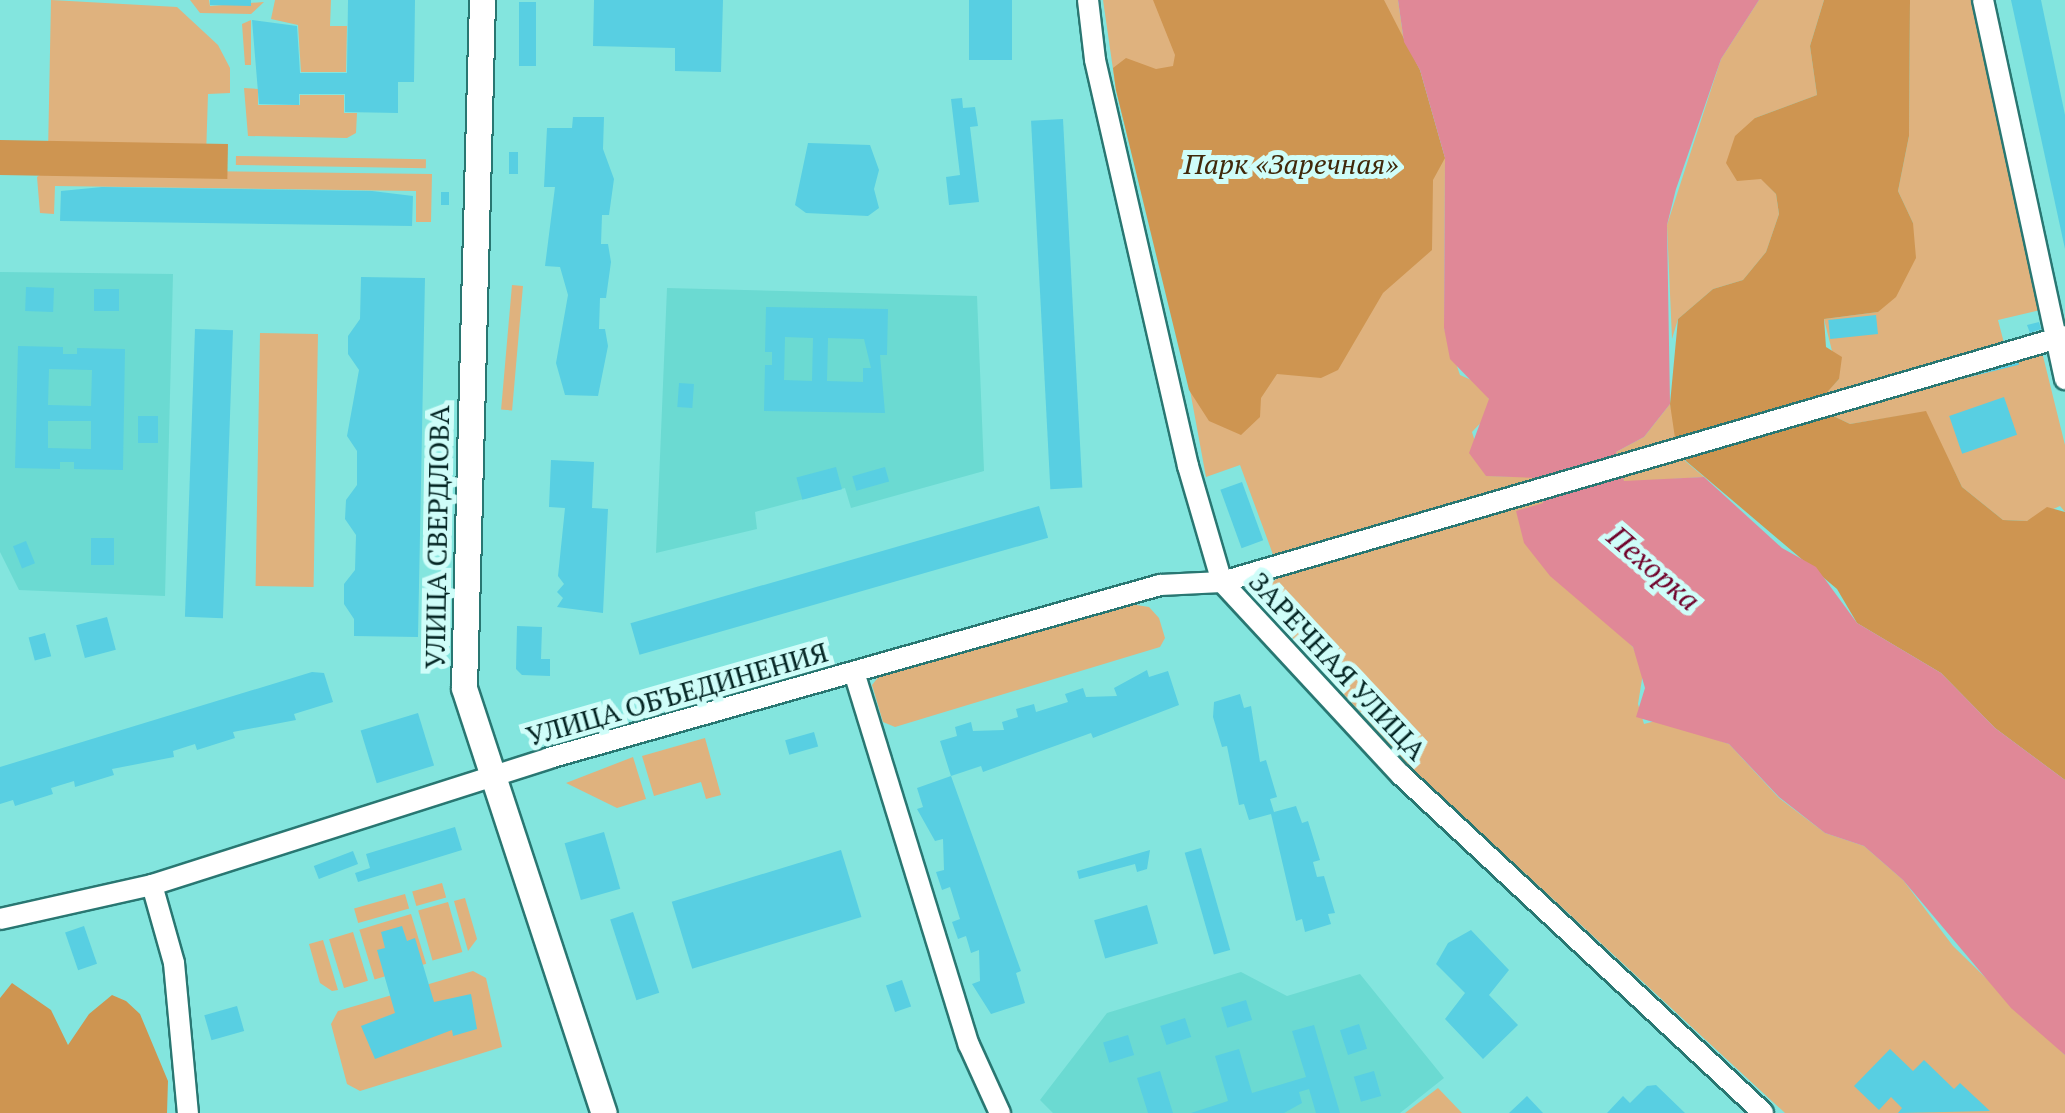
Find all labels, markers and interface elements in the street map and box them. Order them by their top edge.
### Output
park label: Парк «Заречная» [1184,147,1398,181]
street label: УЛИЦА СВЕРДЛОВА [418,405,456,669]
water label: Пехорка [1600,518,1708,618]
street label: ЗАРЕЧНАЯ УЛИЦА [1242,565,1434,767]
street label: УЛИЦА ОБЪЕДИНЕНИЯ [522,635,832,753]

